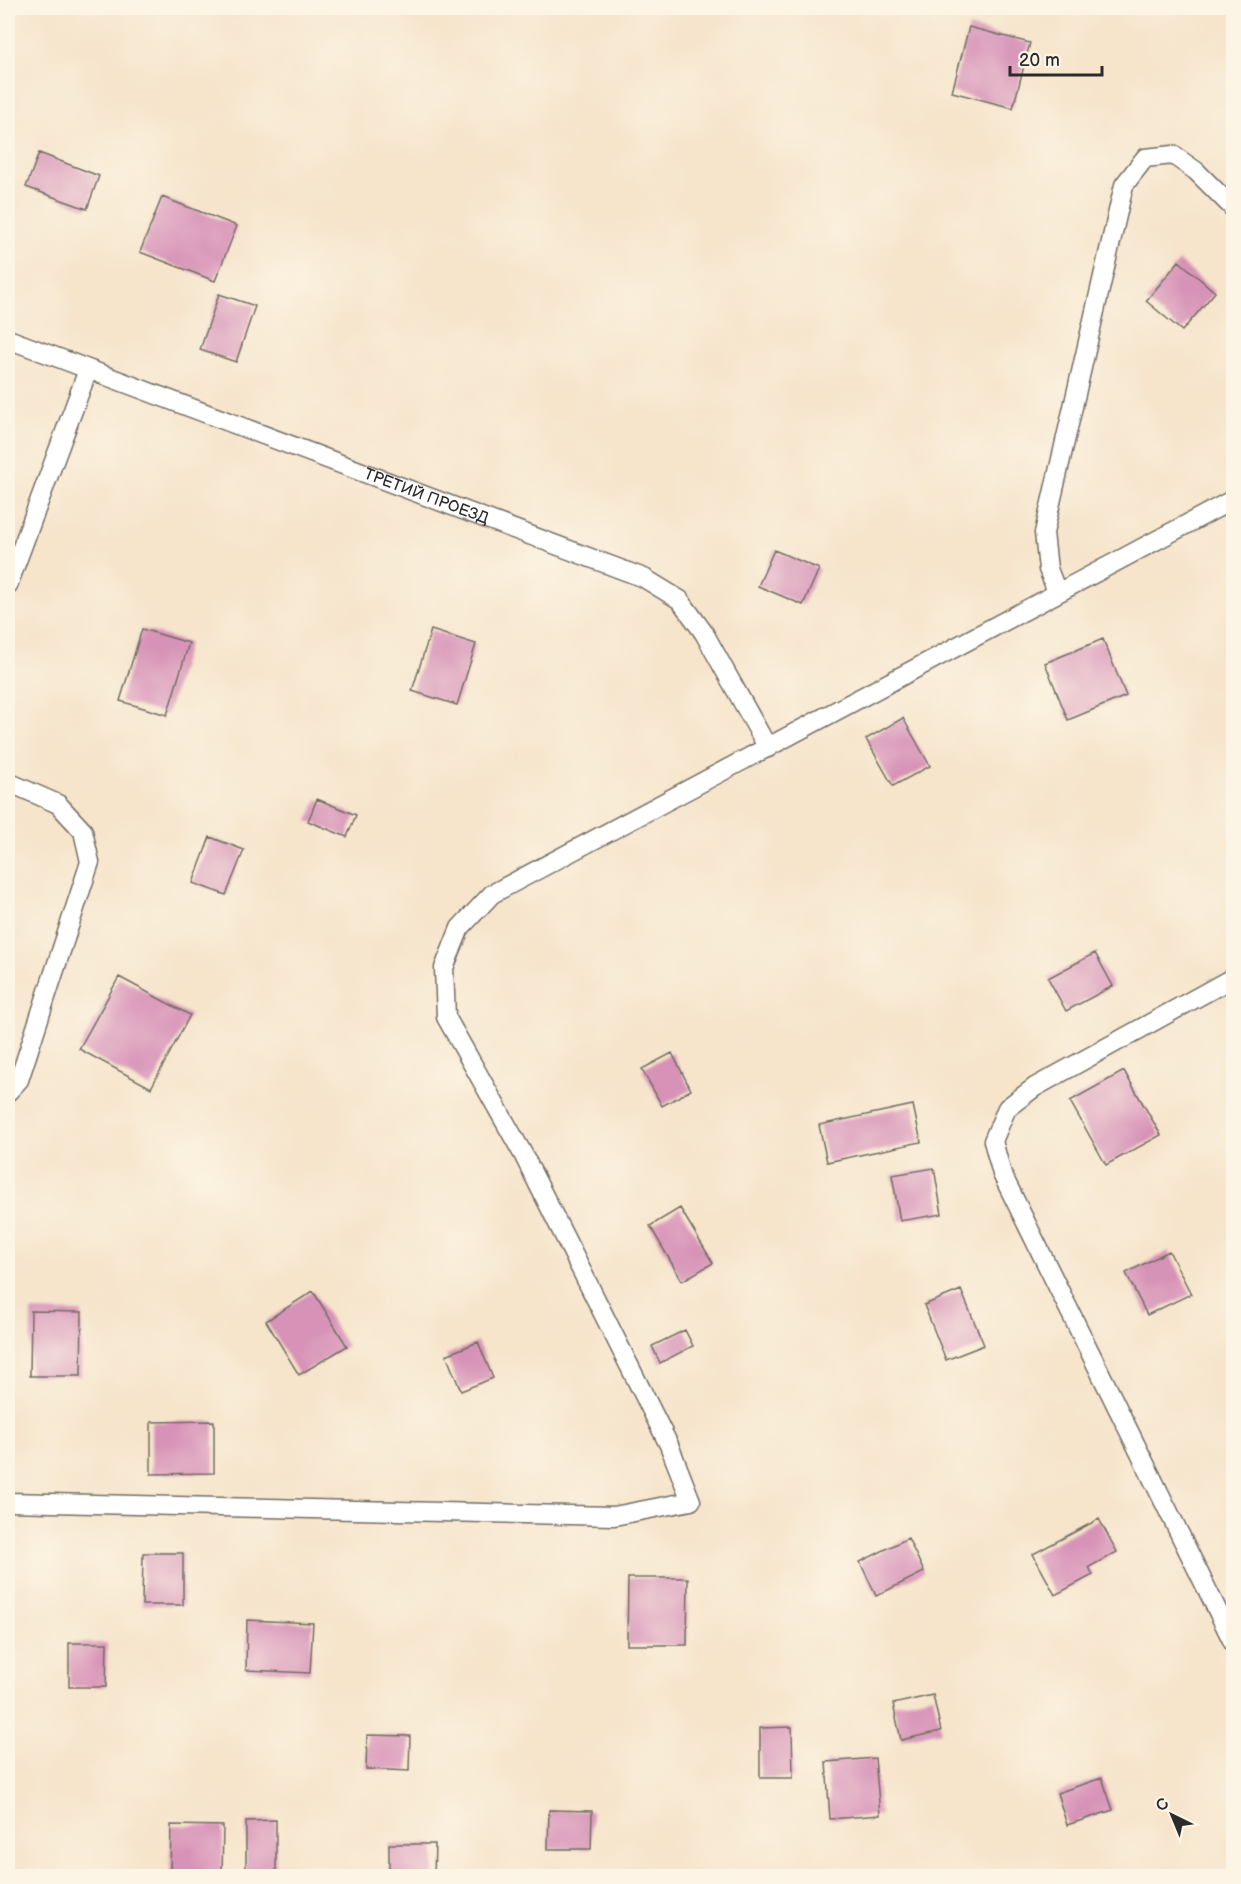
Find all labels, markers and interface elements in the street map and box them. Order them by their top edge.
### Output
scale bar [1010,39,1102,77]
text: 20 m [1019,50,1060,71]
street label: ТРЕТИЙ ПРОЕЗД [361,464,492,528]
north arrow [1142,1785,1202,1845]
text: С [1152,1794,1173,1816]

